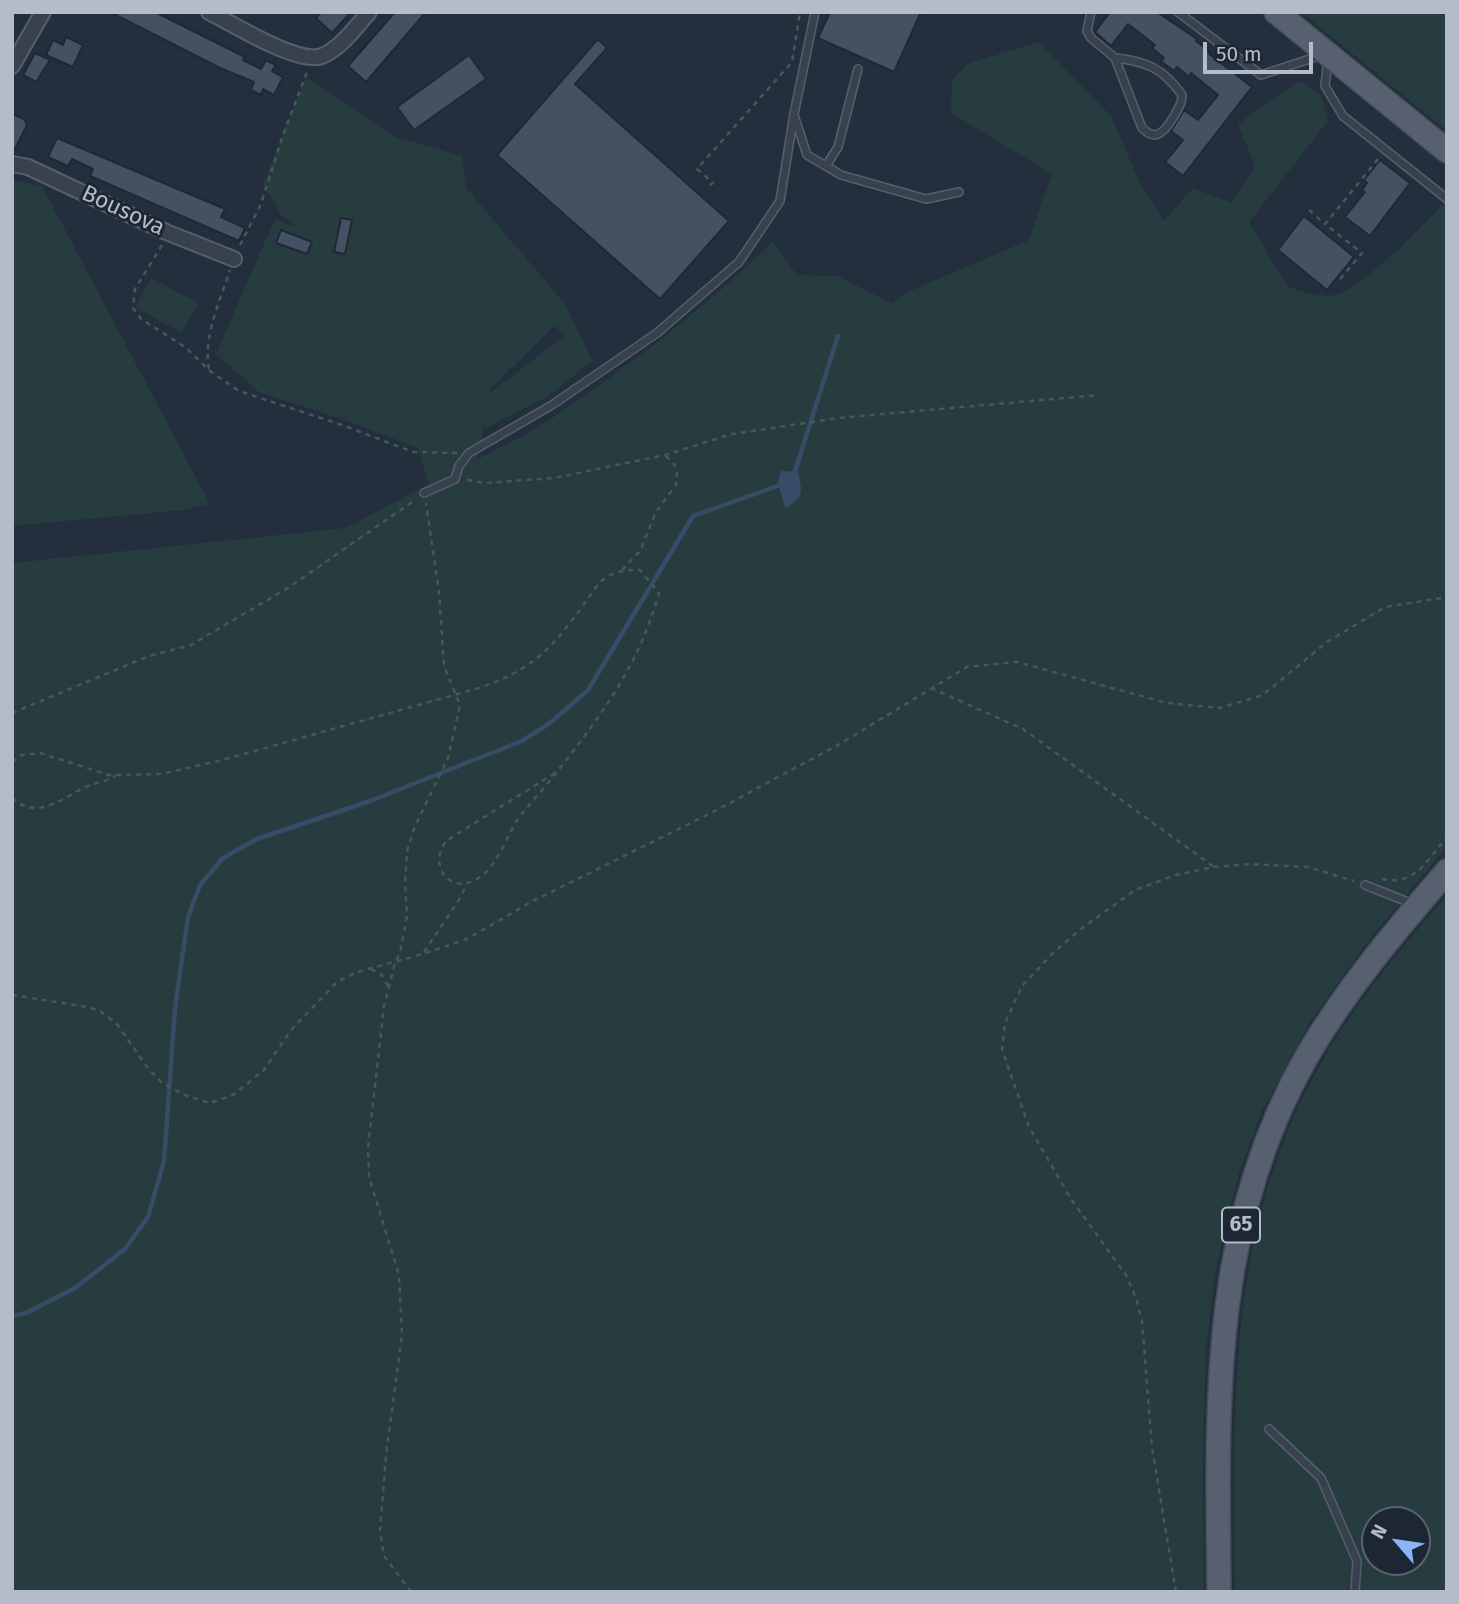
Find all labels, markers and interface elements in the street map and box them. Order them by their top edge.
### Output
scale bar [1207,28,1317,72]
text: 50 m [1216,41,1262,67]
street label: Bousova [77,180,169,242]
road number: 65 [1222,1208,1260,1242]
north arrow [1361,1506,1431,1576]
text: N [1366,1520,1392,1543]

